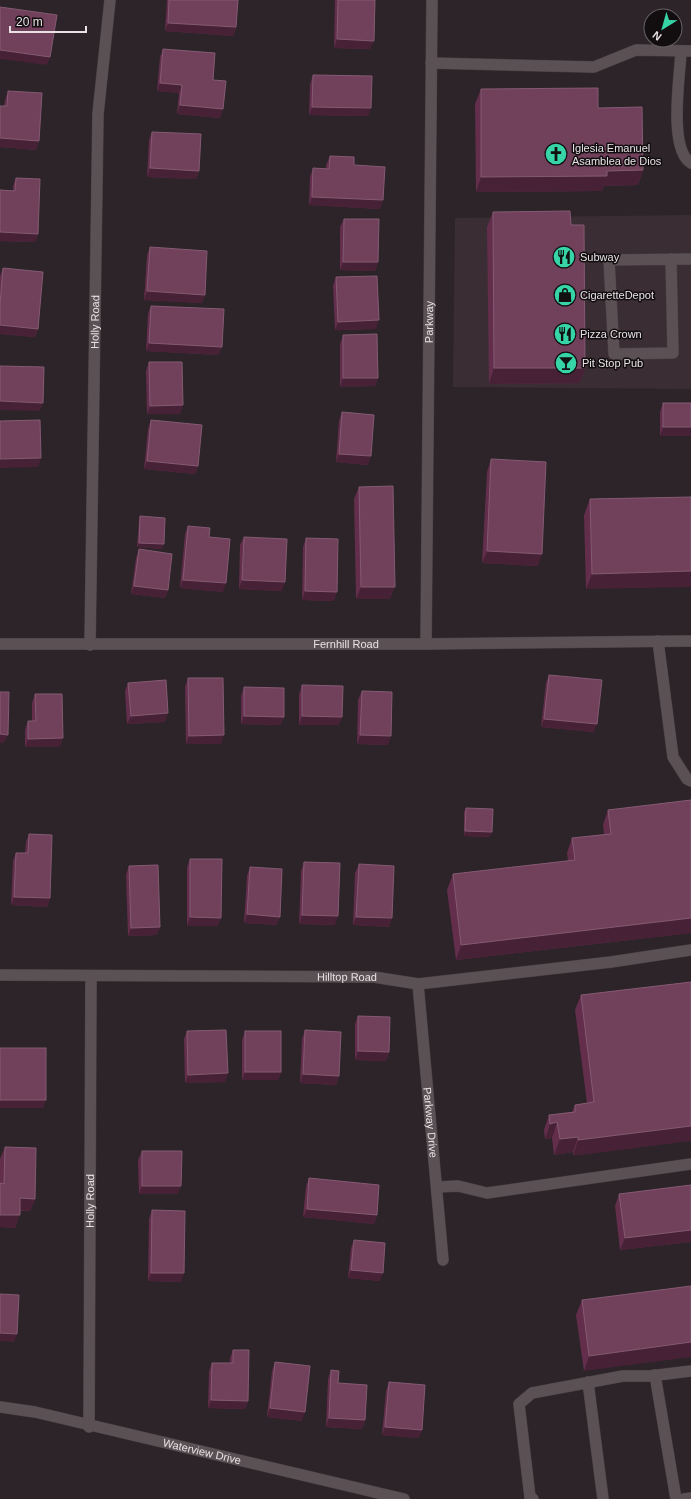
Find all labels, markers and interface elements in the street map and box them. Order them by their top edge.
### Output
scale bar [10,8,86,34]
north arrow [643,8,683,48]
text: 20 m [16,15,43,29]
text: N [650,29,664,43]
church icon: Iglesia Emanuel Asamblea de Dios [543,141,569,167]
place label: Iglesia Emanuel Asamblea de Dios [572,142,662,167]
restaurant icon: Subway [551,244,577,270]
place label: Subway [580,251,620,263]
shop icon: CigaretteDepot [552,282,578,308]
place label: CigaretteDepot [580,289,654,301]
street label: Holly Road [88,295,101,349]
street label: Parkway [423,300,435,343]
restaurant icon: Pizza Crown [552,321,578,347]
place label: Pizza Crown [580,328,642,340]
bar icon: Pit Stop Pub [553,350,579,376]
place label: Pit Stop Pub [582,357,643,369]
street label: Fernhill Road [313,638,379,650]
street label: Hilltop Road [317,971,377,983]
street label: Parkway Drive [421,1087,440,1158]
street label: Holly Road [84,1174,96,1228]
street label: Waterview Drive [162,1436,242,1466]

